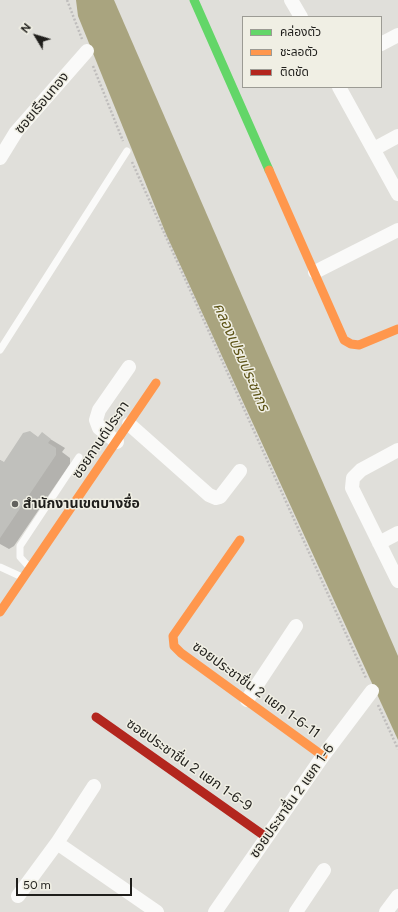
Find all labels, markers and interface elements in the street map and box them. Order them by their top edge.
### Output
north arrow [16,16,56,56]
legend [242,16,382,88]
text: N [18,21,34,36]
text: คล่องตัว [280,25,321,39]
text: ชะลอตัว [280,45,318,59]
text: ติดขัด [280,65,309,79]
street label: ซอยเรือนทอง [11,69,73,137]
water label: คลองเปรมประชากร [209,300,273,414]
street label: ซอยกานต์ประภา [69,398,133,482]
place label: สำนักงานเขตบางซื่อ [23,496,140,512]
marker: สำนักงานเขตบางซื่อ [10,499,20,509]
street label: ซอยประชาชื่น 2 แยก 1-6-11 [189,638,323,742]
street label: ซอยประชาชื่น 2 แยก 1-6-9 [123,715,255,815]
street label: ซอยประชาชื่น 2 แยก 1-6 [246,741,338,861]
scale bar [18,870,134,896]
text: 50 m [23,878,51,892]

